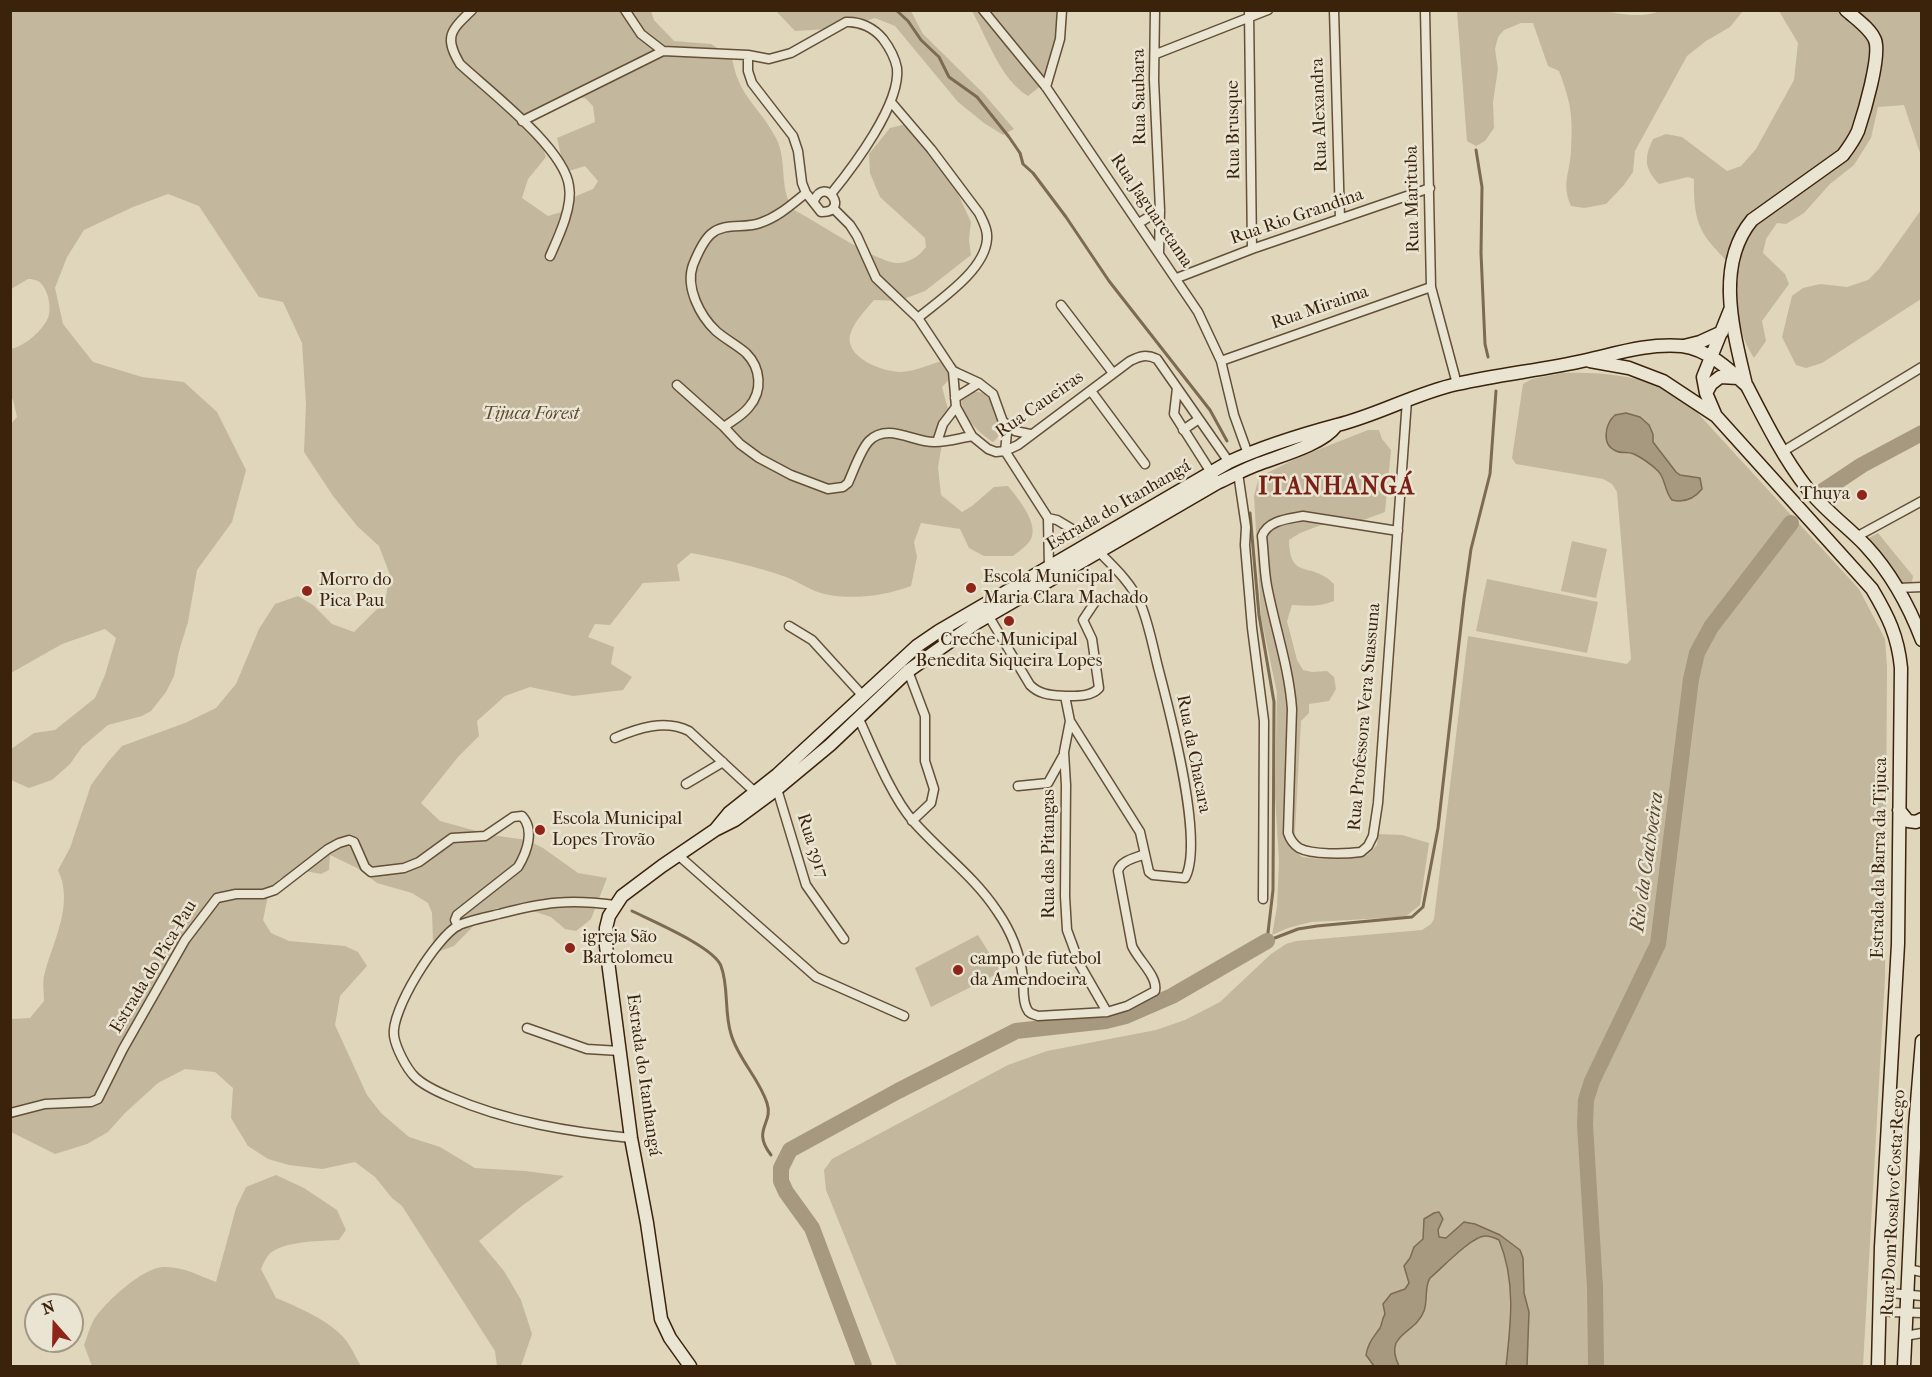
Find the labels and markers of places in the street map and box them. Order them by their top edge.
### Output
place label: Thuya [1800,484,1850,506]
marker: Thuya [1855,488,1869,502]
place label: Escola Municipal Maria Clara Machado [983,567,1148,610]
place label: Morro do Pica Pau [319,570,391,612]
marker: Escola Municipal Maria Clara Machado [964,581,978,595]
marker: Morro do Pica Pau [300,584,314,598]
marker: Creche Municipal Benedita Siqueira Lopes [1002,614,1016,628]
place label: Creche Municipal Benedita Siqueira Lopes [916,630,1102,672]
place label: Escola Municipal Lopes Trovão [552,809,682,852]
marker: Escola Municipal Lopes Trovão [533,823,547,837]
place label: igreja São Bartolomeu [582,927,673,970]
marker: igreja São Bartolomeu [563,941,577,955]
place label: campo de futebol da Amendoeira [970,949,1101,992]
marker: campo de futebol da Amendoeira [951,963,965,977]

